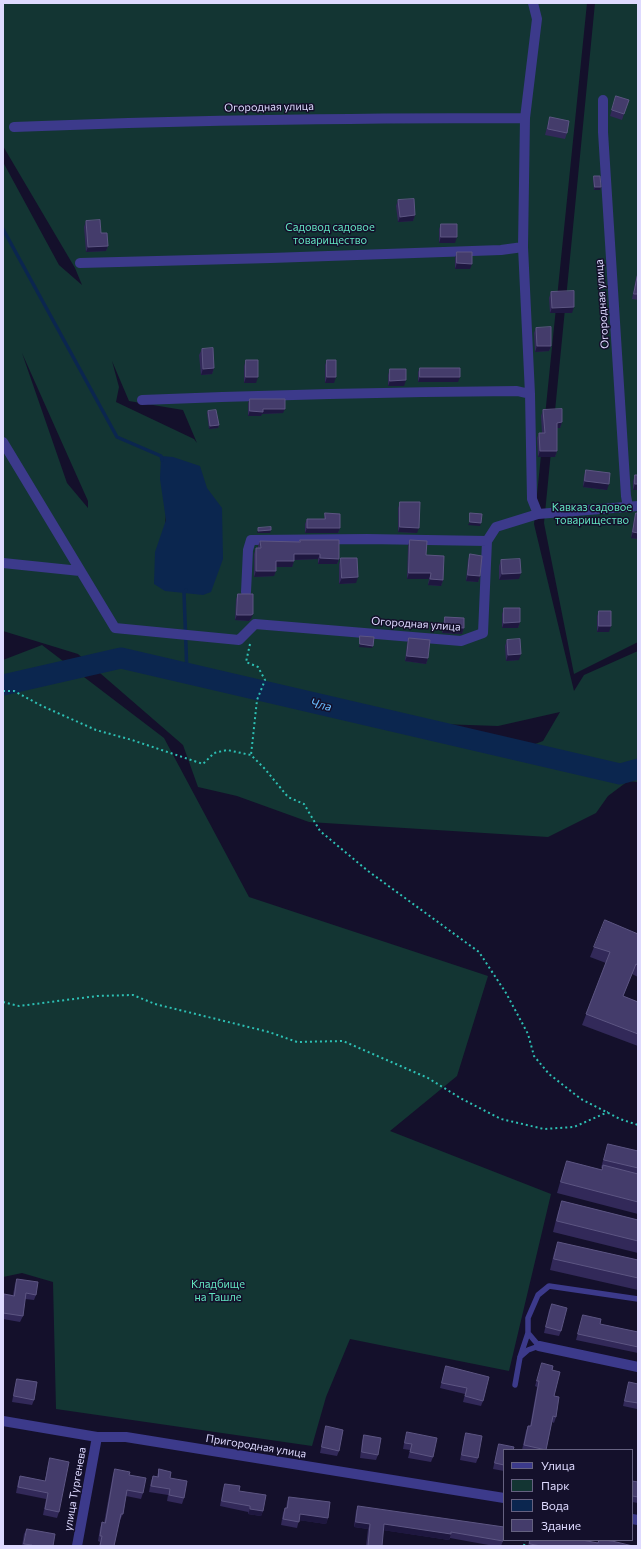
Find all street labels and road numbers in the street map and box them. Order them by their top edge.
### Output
street label: Огородная улица [224,100,314,114]
street label: Огородная улица [592,259,612,349]
street label: Огородная улица [371,614,461,634]
street label: Пригородная улица [205,1432,307,1460]
street label: улица Тургенева [61,1446,89,1532]

